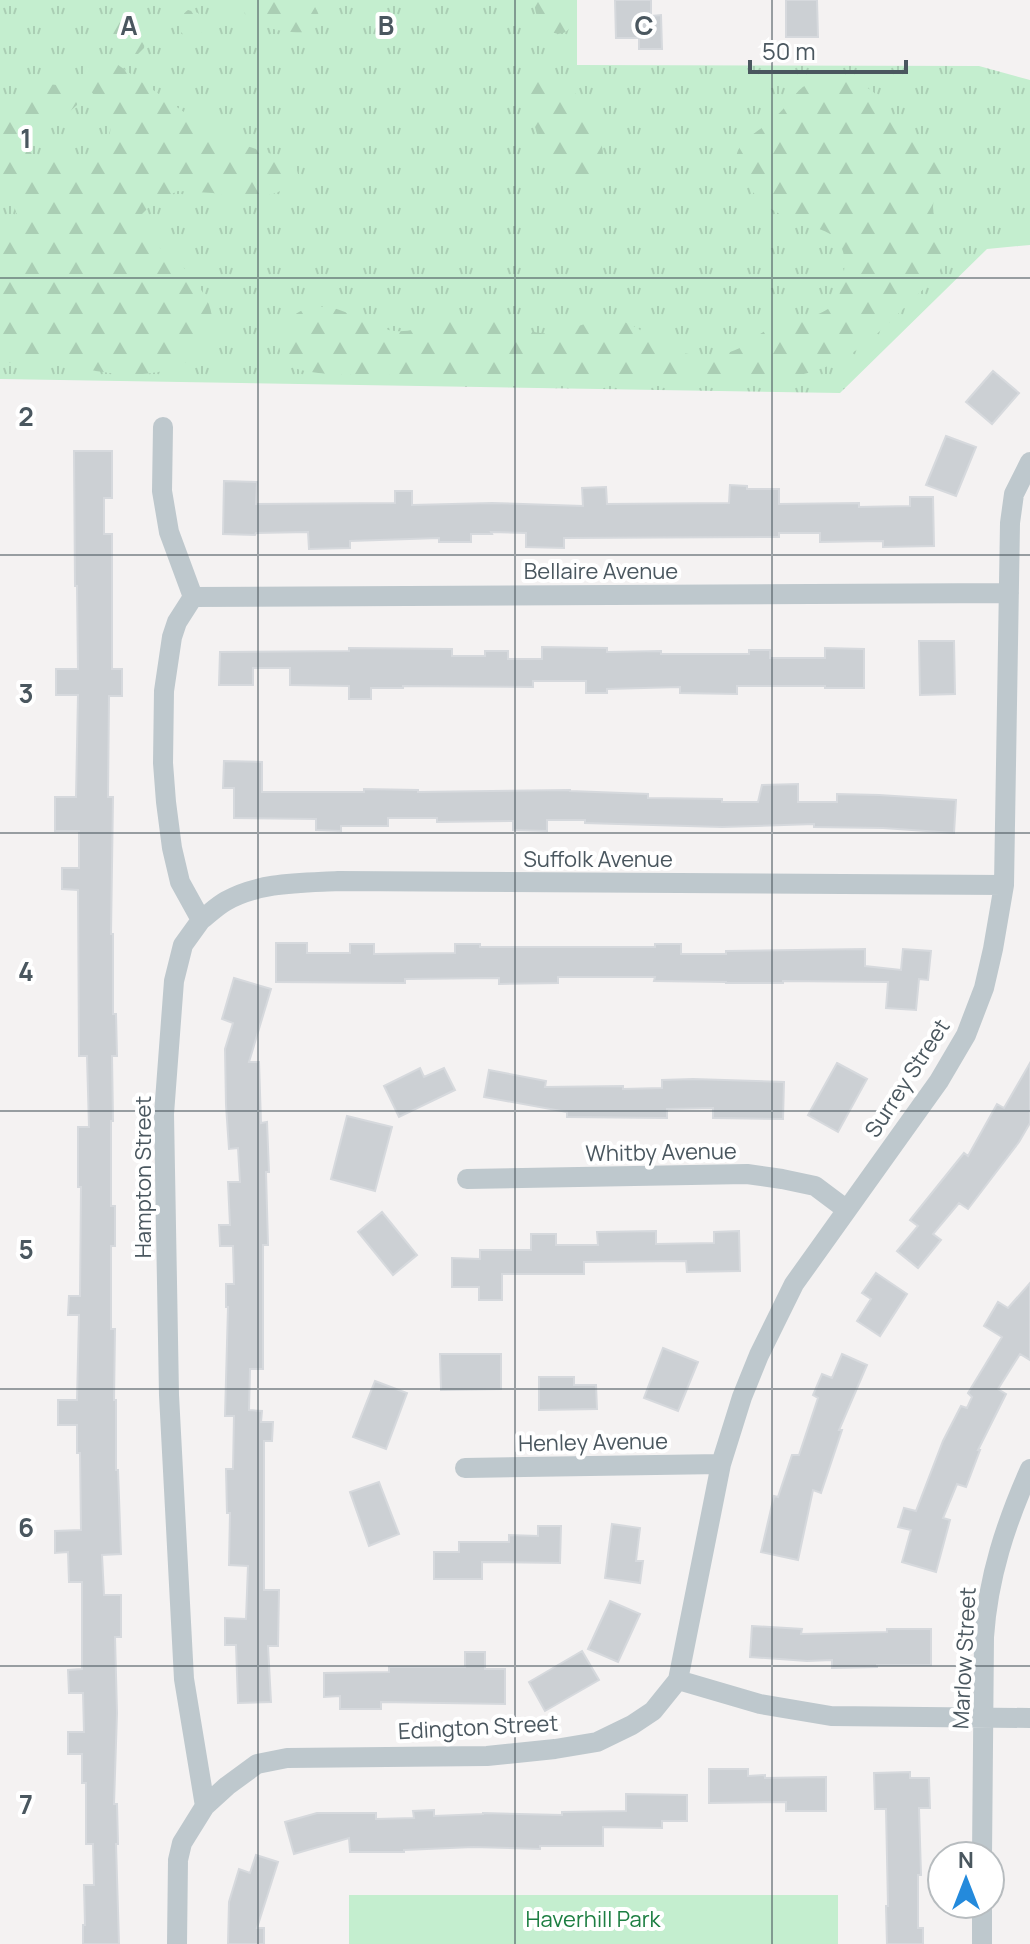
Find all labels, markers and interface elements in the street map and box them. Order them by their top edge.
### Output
text: A [120,7,138,43]
text: B [378,7,394,43]
text: C [634,7,654,43]
scale bar [750,24,906,74]
text: 50 m [762,34,816,67]
text: 1 [20,120,32,156]
text: 2 [18,398,34,434]
street label: Bellaire Avenue [524,556,678,586]
text: 3 [18,675,34,711]
street label: Suffolk Avenue [523,844,673,874]
text: 4 [18,953,34,989]
street label: Surrey Street [858,1013,957,1143]
street label: Hampton Street [128,1096,158,1258]
street label: Whitby Avenue [585,1136,737,1168]
text: 5 [18,1231,34,1267]
street label: Henley Avenue [518,1426,668,1458]
text: 6 [18,1509,34,1545]
street label: Marlow Street [945,1586,983,1730]
street label: Edington Street [397,1708,559,1746]
text: 7 [19,1786,33,1822]
north arrow [926,1840,1006,1920]
text: N [958,1845,974,1875]
park label: Haverhill Park [525,1904,662,1934]

